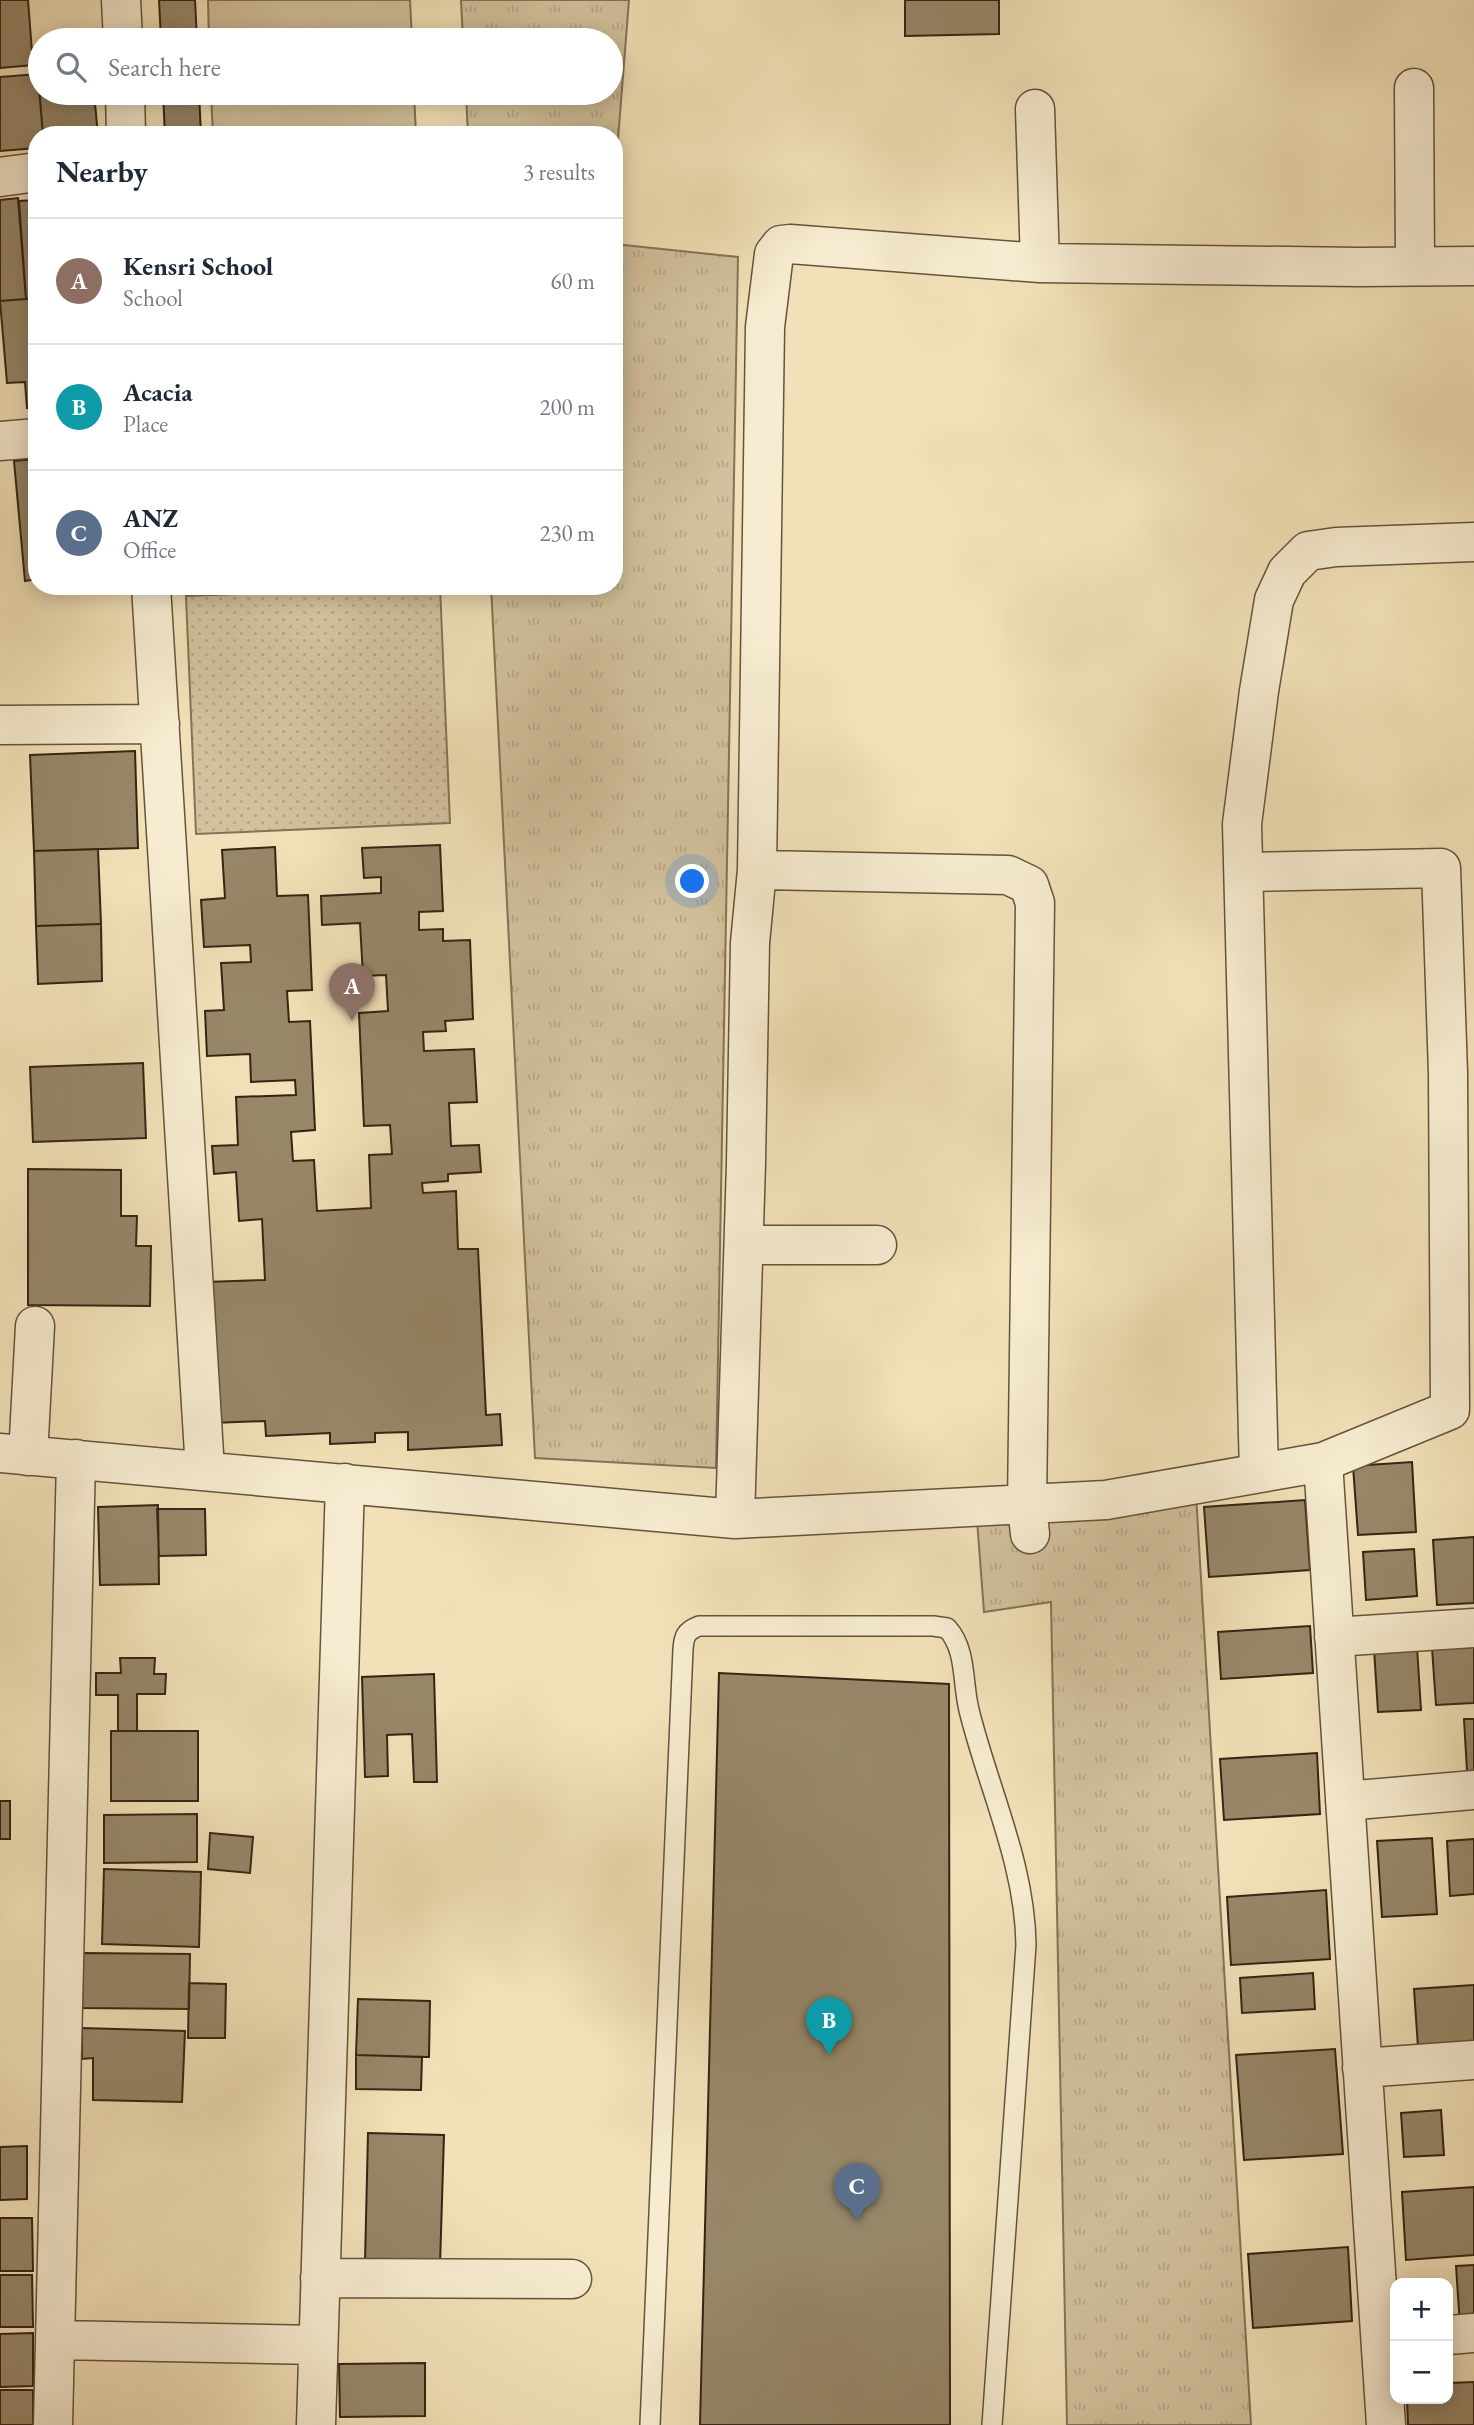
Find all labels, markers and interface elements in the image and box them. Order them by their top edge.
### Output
search box [28,28,623,105]
icon: search [52,48,90,86]
text: Search here [108,50,221,84]
text: Nearby [56,152,148,191]
text: 3 results [523,157,595,187]
text: Kensri School [123,249,273,283]
text: A [71,266,87,296]
text: 60 m [550,266,595,296]
text: School [123,283,183,313]
text: Acacia [123,375,193,409]
text: B [72,392,86,422]
text: 200 m [539,392,595,422]
text: Place [123,409,168,439]
text: ANZ [123,501,178,535]
text: C [71,518,87,548]
text: 230 m [539,518,595,548]
text: Office [123,535,176,565]
your location [675,864,709,898]
pin: A [329,963,375,1021]
pin: B [806,1997,852,2055]
pin: C [834,2163,880,2221]
map controls [1390,2278,1453,2404]
button: + [1390,2278,1453,2341]
button: − [1390,2341,1453,2404]

